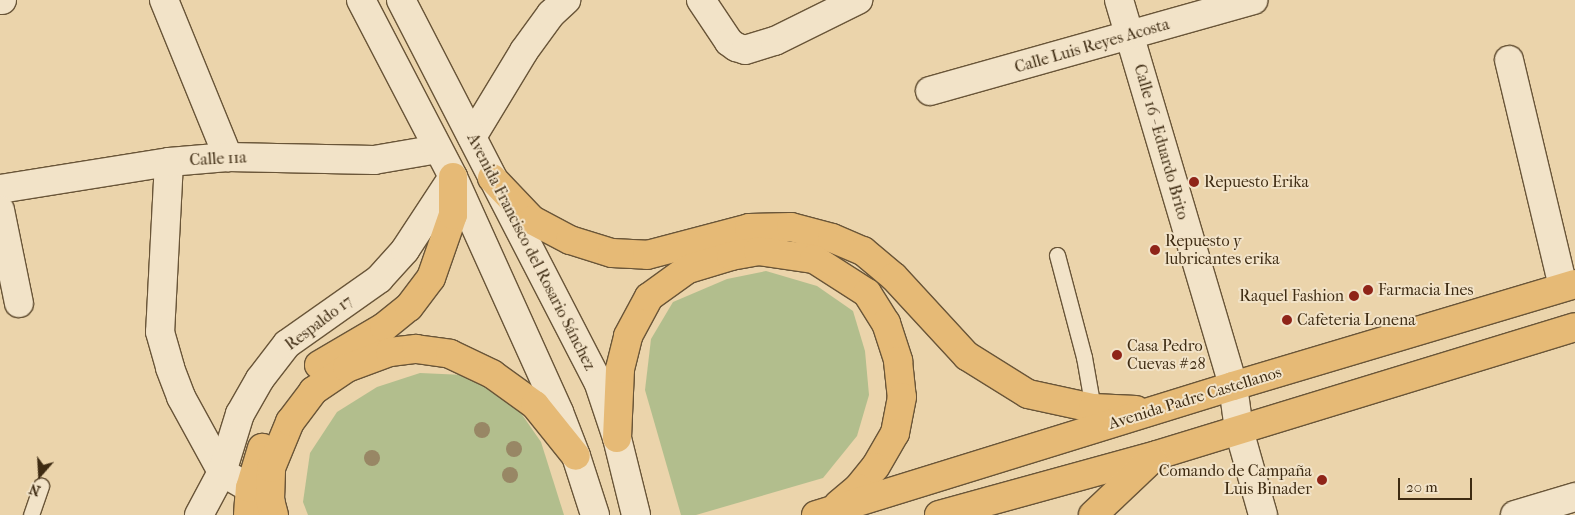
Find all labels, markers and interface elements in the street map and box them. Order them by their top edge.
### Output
street label: Calle Luis Reyes Acosta [1012,15,1172,77]
street label: Calle 16 - Eduardo Brito [1130,62,1192,222]
street label: Avenida Francisco del Rosario Sánchez [463,130,599,374]
street label: Calle 11a [189,148,247,170]
place label: Repuesto Erika [1204,172,1309,192]
marker: Repuesto Erika [1188,176,1200,188]
place label: Repuesto y lubricantes erika [1165,231,1280,269]
marker: Repuesto y lubricantes erika [1149,244,1161,256]
place label: Farmacia Ines [1378,280,1473,300]
marker: Farmacia Ines [1362,284,1374,296]
place label: Raquel Fashion [1239,286,1344,306]
marker: Raquel Fashion [1348,290,1360,302]
street label: Respaldo 17 [282,291,356,355]
place label: Cafeteria Lonena [1297,310,1416,330]
marker: Cafeteria Lonena [1281,314,1293,326]
place label: Casa Pedro Cuevas #28 [1127,336,1205,374]
marker: Casa Pedro Cuevas #28 [1111,349,1123,361]
street label: Avenida Padre Castellanos [1106,363,1284,433]
north arrow [15,450,65,500]
place label: Comando de Campaña Luis Binader [1159,461,1312,499]
scale bar [1400,468,1474,500]
marker: Comando de Campaña Luis Binader [1316,474,1328,486]
text: 20 m [1406,478,1438,496]
text: N [27,480,43,499]

